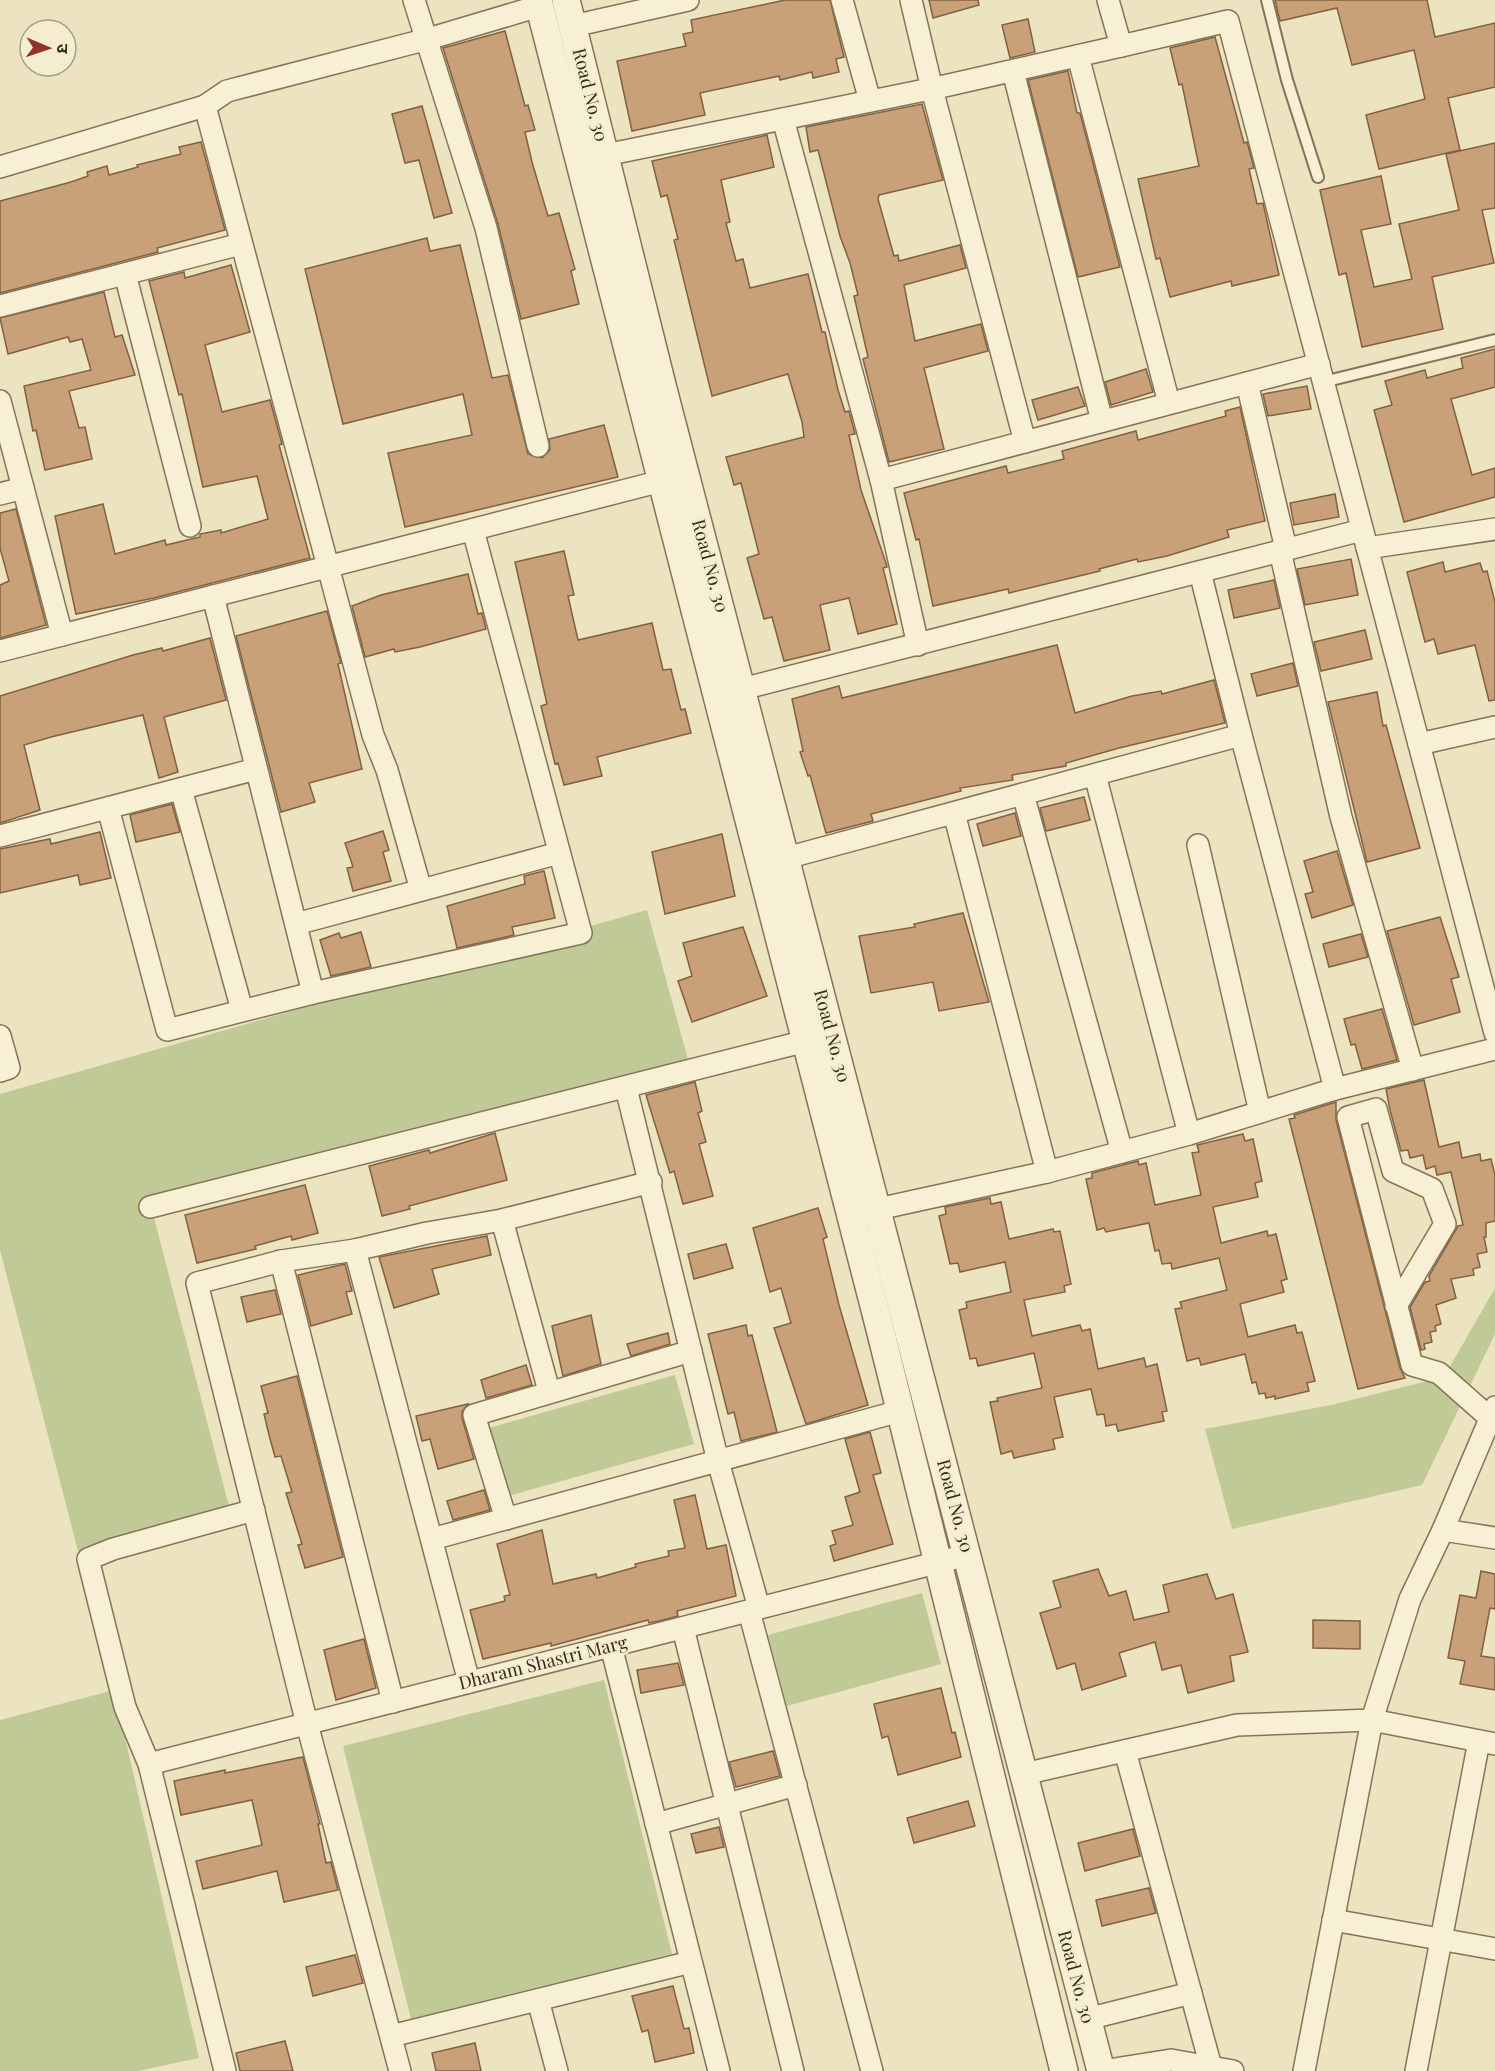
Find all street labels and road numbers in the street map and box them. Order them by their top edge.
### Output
street label: Road No. 30 [568,45,614,144]
street label: Road No. 30 [687,516,735,615]
street label: Road No. 30 [809,986,857,1085]
street label: Road No. 30 [932,1456,980,1555]
street label: Dharam Shastri Marg [456,1629,630,1695]
street label: Road No. 30 [1053,1927,1101,2026]

